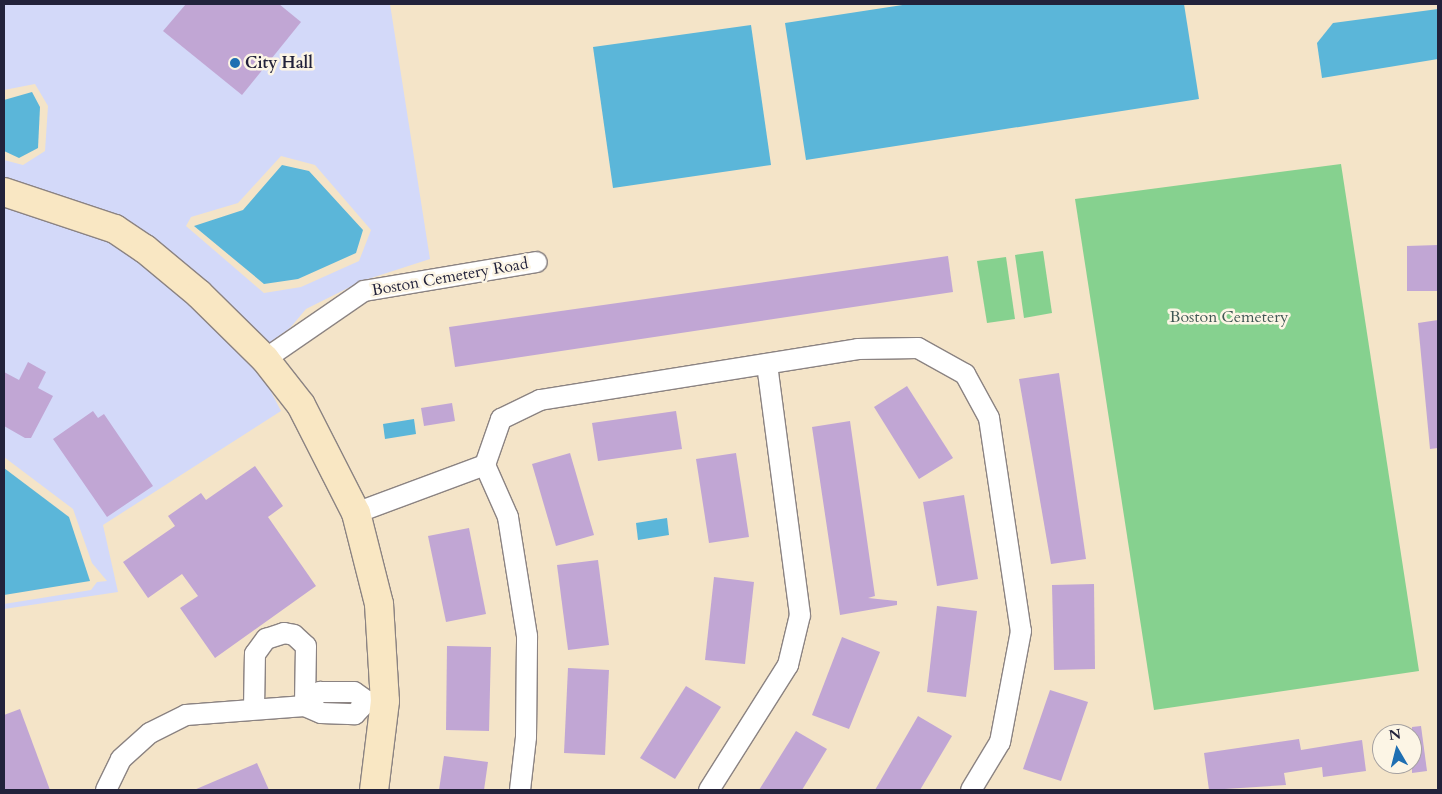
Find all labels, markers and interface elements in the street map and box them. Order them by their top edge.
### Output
place label: City Hall [245,53,313,73]
marker: City Hall [229,57,241,69]
street label: Boston Cemetery Road [370,254,530,300]
park label: Boston Cemetery [1170,307,1288,327]
north arrow [1372,724,1422,774]
text: N [1388,724,1402,745]

